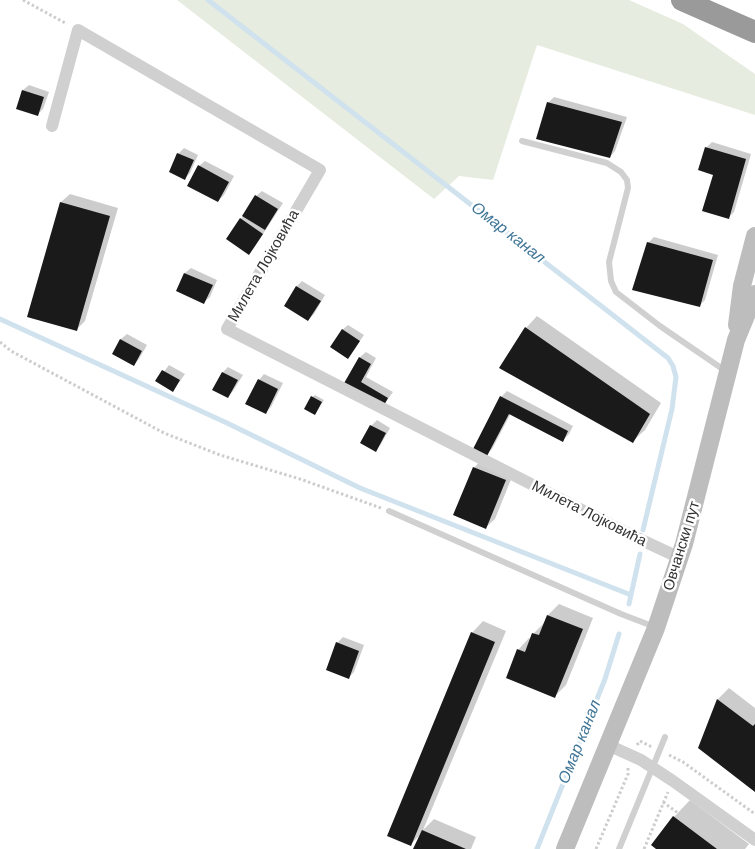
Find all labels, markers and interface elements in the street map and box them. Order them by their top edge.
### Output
water label: Омар канал [467,198,549,268]
street label: Милета Лојковића [225,207,303,325]
street label: Милета Лојковића [529,477,649,551]
street label: Овчански пут [660,499,704,593]
water label: Омар канал [554,697,606,787]

